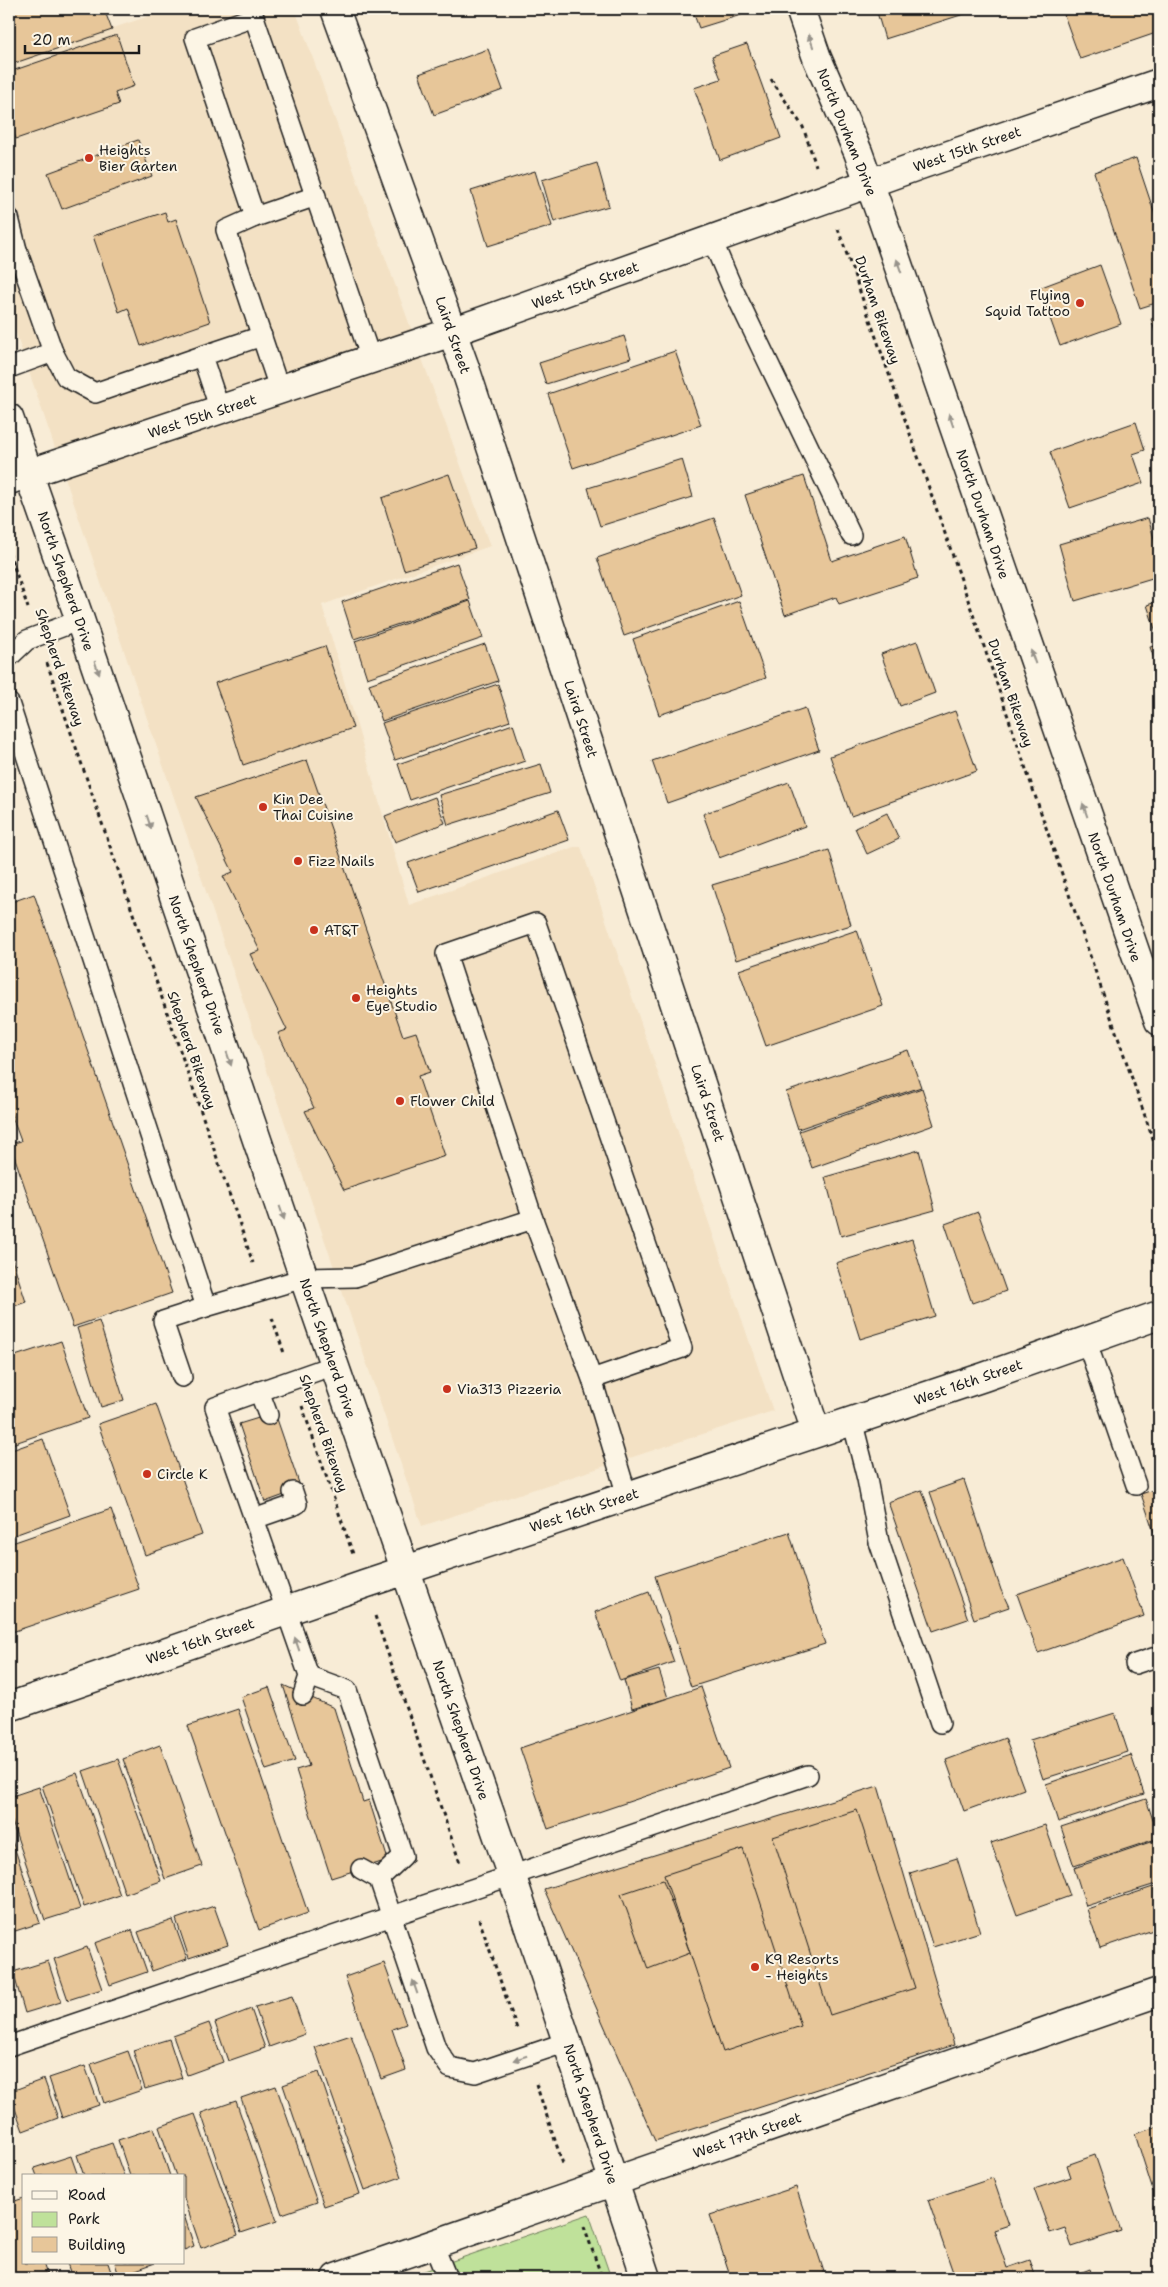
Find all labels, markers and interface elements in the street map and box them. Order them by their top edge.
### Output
scale bar [25,22,139,54]
text: 20 m [32,30,71,50]
one-way arrow [807,34,814,49]
street label: North Durham Drive [813,65,881,199]
street label: West 15th Street [911,122,1023,176]
place label: Heights Bier Garten [99,141,178,175]
marker: Heights Bier Garten [83,152,95,164]
street label: Durham Bikeway [851,254,905,366]
street label: West 15th Street [529,257,641,313]
one-way arrow [894,259,902,274]
place label: Flying Squid Tattoo [985,286,1070,320]
street label: Laird Street [431,294,475,376]
marker: Flying Squid Tattoo [1074,297,1086,309]
street label: West 15th Street [145,390,259,442]
one-way arrow [947,412,955,427]
street label: North Durham Drive [952,447,1014,581]
street label: North Shepherd Drive [34,509,98,653]
street label: Shepherd Bikeway [31,606,89,728]
street label: Durham Bikeway [984,637,1038,749]
one-way arrow [1028,649,1036,664]
one-way arrow [93,661,101,676]
street label: Laird Street [560,678,602,760]
place label: Kin Dee Thai Cuisine [273,790,354,824]
marker: Kin Dee Thai Cuisine [257,801,269,813]
one-way arrow [1081,803,1088,818]
one-way arrow [145,815,153,830]
street label: North Durham Drive [1084,830,1146,964]
place label: Fizz Nails [308,852,375,870]
marker: Fizz Nails [292,855,304,867]
street label: North Shepherd Drive [165,893,229,1037]
place label: AT&T [324,921,359,939]
marker: AT&T [308,924,320,936]
place label: Heights Eye Studio [366,981,437,1015]
street label: Shepherd Bikeway [163,989,221,1111]
marker: Heights Eye Studio [350,992,362,1004]
one-way arrow [226,1051,233,1066]
street label: Laird Street [687,1062,729,1144]
place label: Flower Child [410,1092,495,1110]
marker: Flower Child [394,1095,406,1107]
one-way arrow [278,1205,286,1220]
street label: North Shepherd Drive [296,1276,360,1420]
street label: West 16th Street [911,1355,1025,1409]
street label: Shepherd Bikeway [295,1372,353,1494]
place label: Via313 Pizzeria [457,1380,561,1398]
marker: Via313 Pizzeria [441,1383,453,1395]
place label: Circle K [157,1465,208,1483]
marker: Circle K [141,1468,153,1480]
street label: West 16th Street [527,1484,641,1536]
street label: West 16th Street [143,1614,257,1668]
one-way arrow [293,1636,300,1651]
street label: North Shepherd Drive [429,1658,493,1802]
place label: K9 Resorts - Heights [765,1950,839,1984]
marker: K9 Resorts - Heights [749,1961,761,1973]
one-way arrow [411,1979,419,1994]
street label: North Shepherd Drive [560,2041,622,2187]
one-way arrow [513,2054,528,2062]
street label: West 17th Street [690,2108,804,2162]
legend [22,2174,185,2264]
text: Road [68,2185,106,2205]
text: Park [68,2209,100,2229]
text: Building [68,2235,125,2255]

